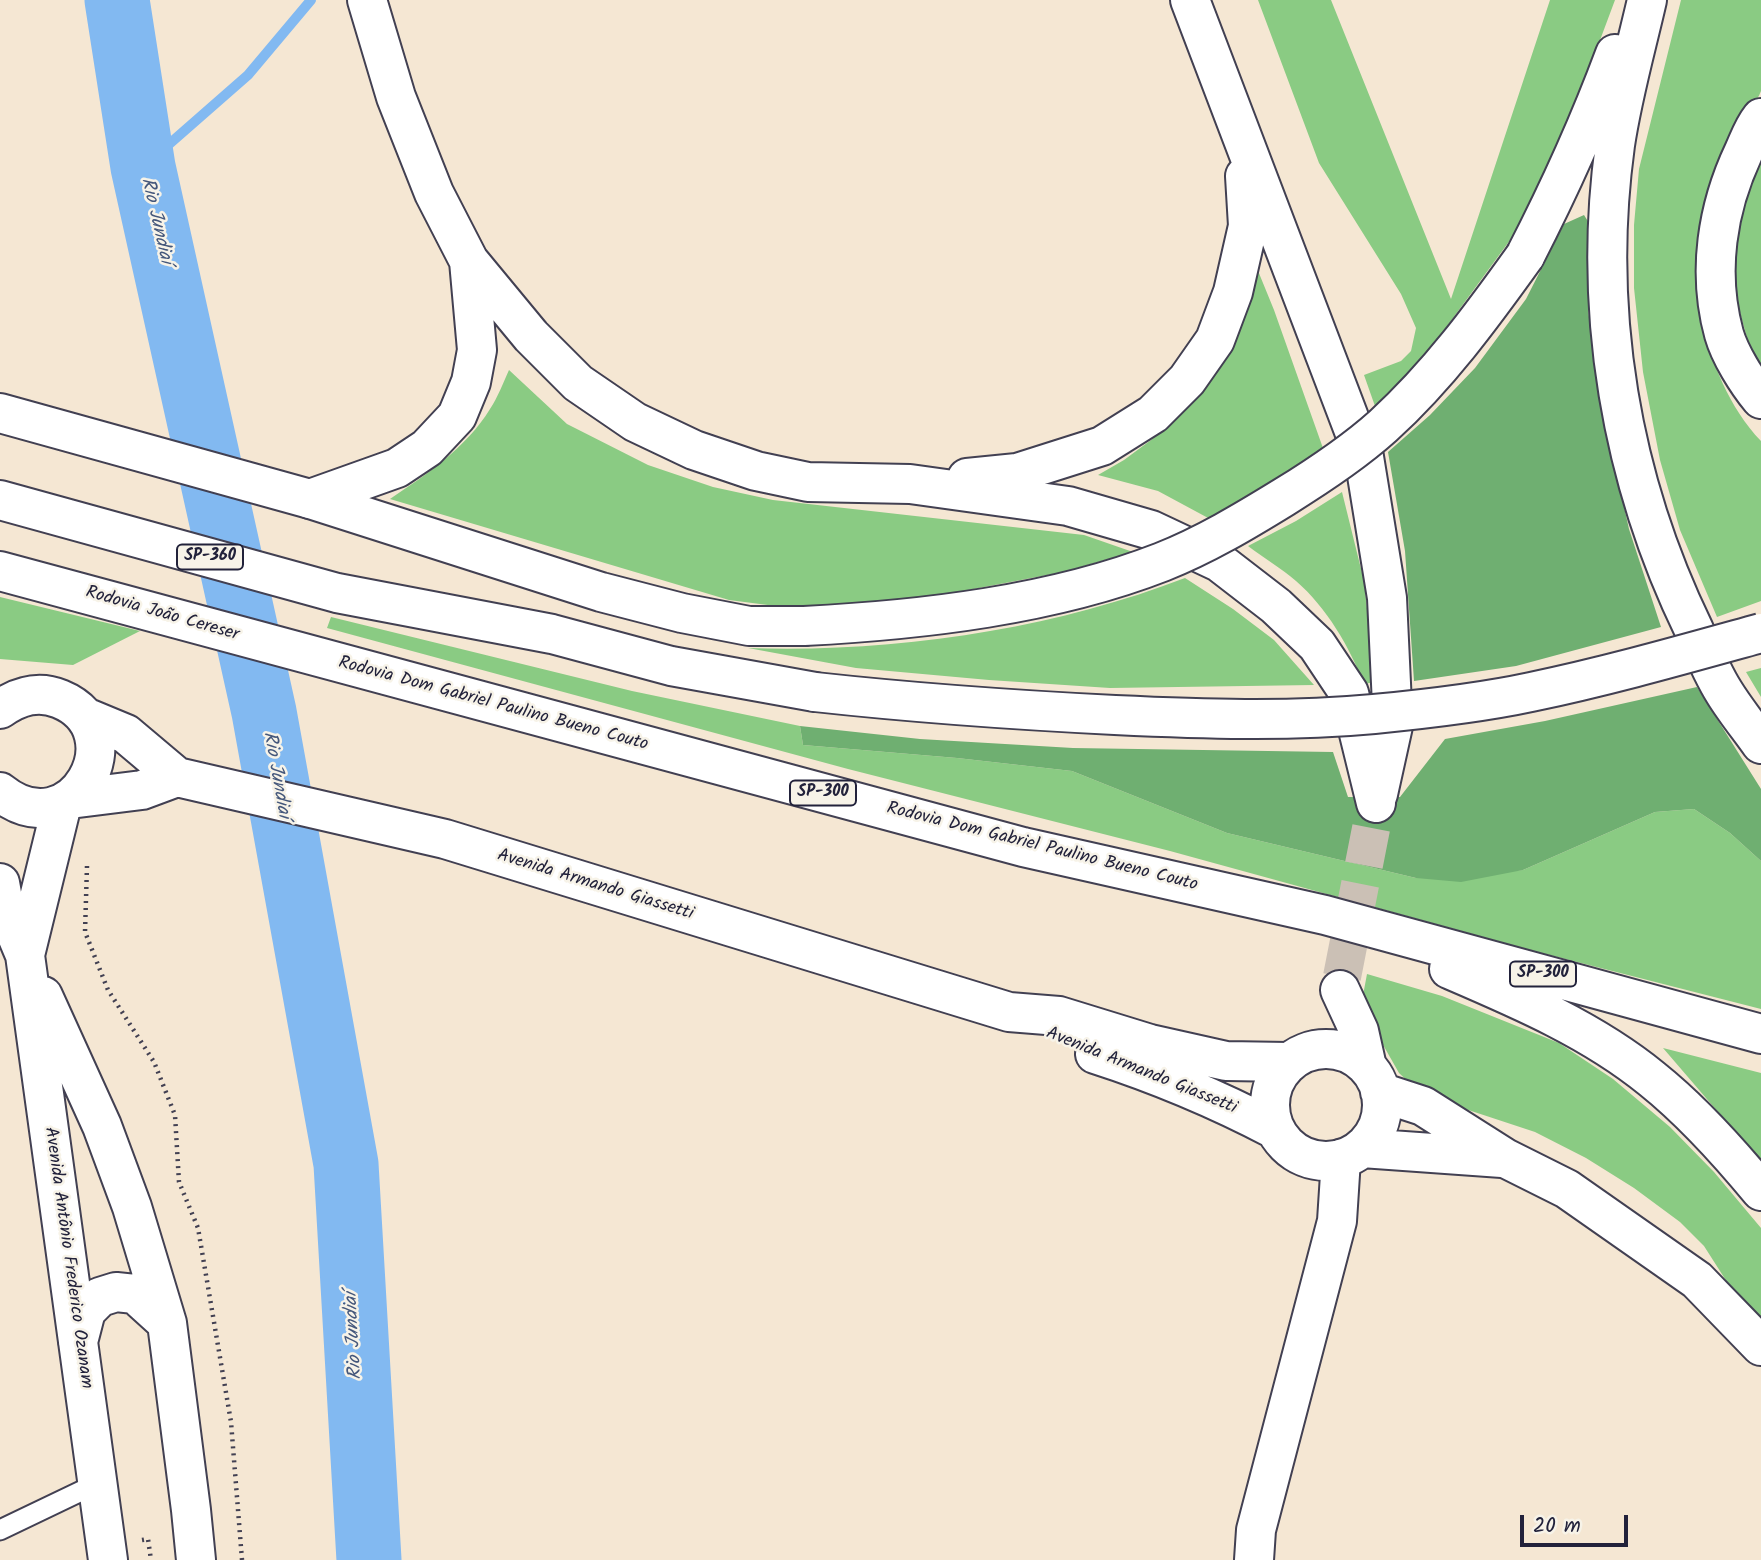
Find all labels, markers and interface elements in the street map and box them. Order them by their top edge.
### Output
water label: Rio Jundiaí [134,176,176,266]
road number: SP-360 [177,544,243,570]
street label: Rodovia João Cereser [83,583,241,647]
street label: Rodovia Dom Gabriel Paulino Bueno Couto [336,653,650,757]
water label: Rio Jundiaí [256,730,294,820]
road number: SP-300 [790,780,856,806]
street label: Rodovia Dom Gabriel Paulino Bueno Couto [884,799,1200,897]
street label: Avenida Armando Giassetti [494,846,696,926]
road number: SP-300 [1510,962,1576,986]
street label: Avenida Armando Giassetti [1042,1024,1240,1120]
street label: Avenida Antônio Frederico Ozanam [38,1126,96,1390]
water label: Rio Jundiaí [341,1292,369,1380]
scale bar [1523,1500,1632,1544]
text: 20 m [1533,1510,1581,1543]

